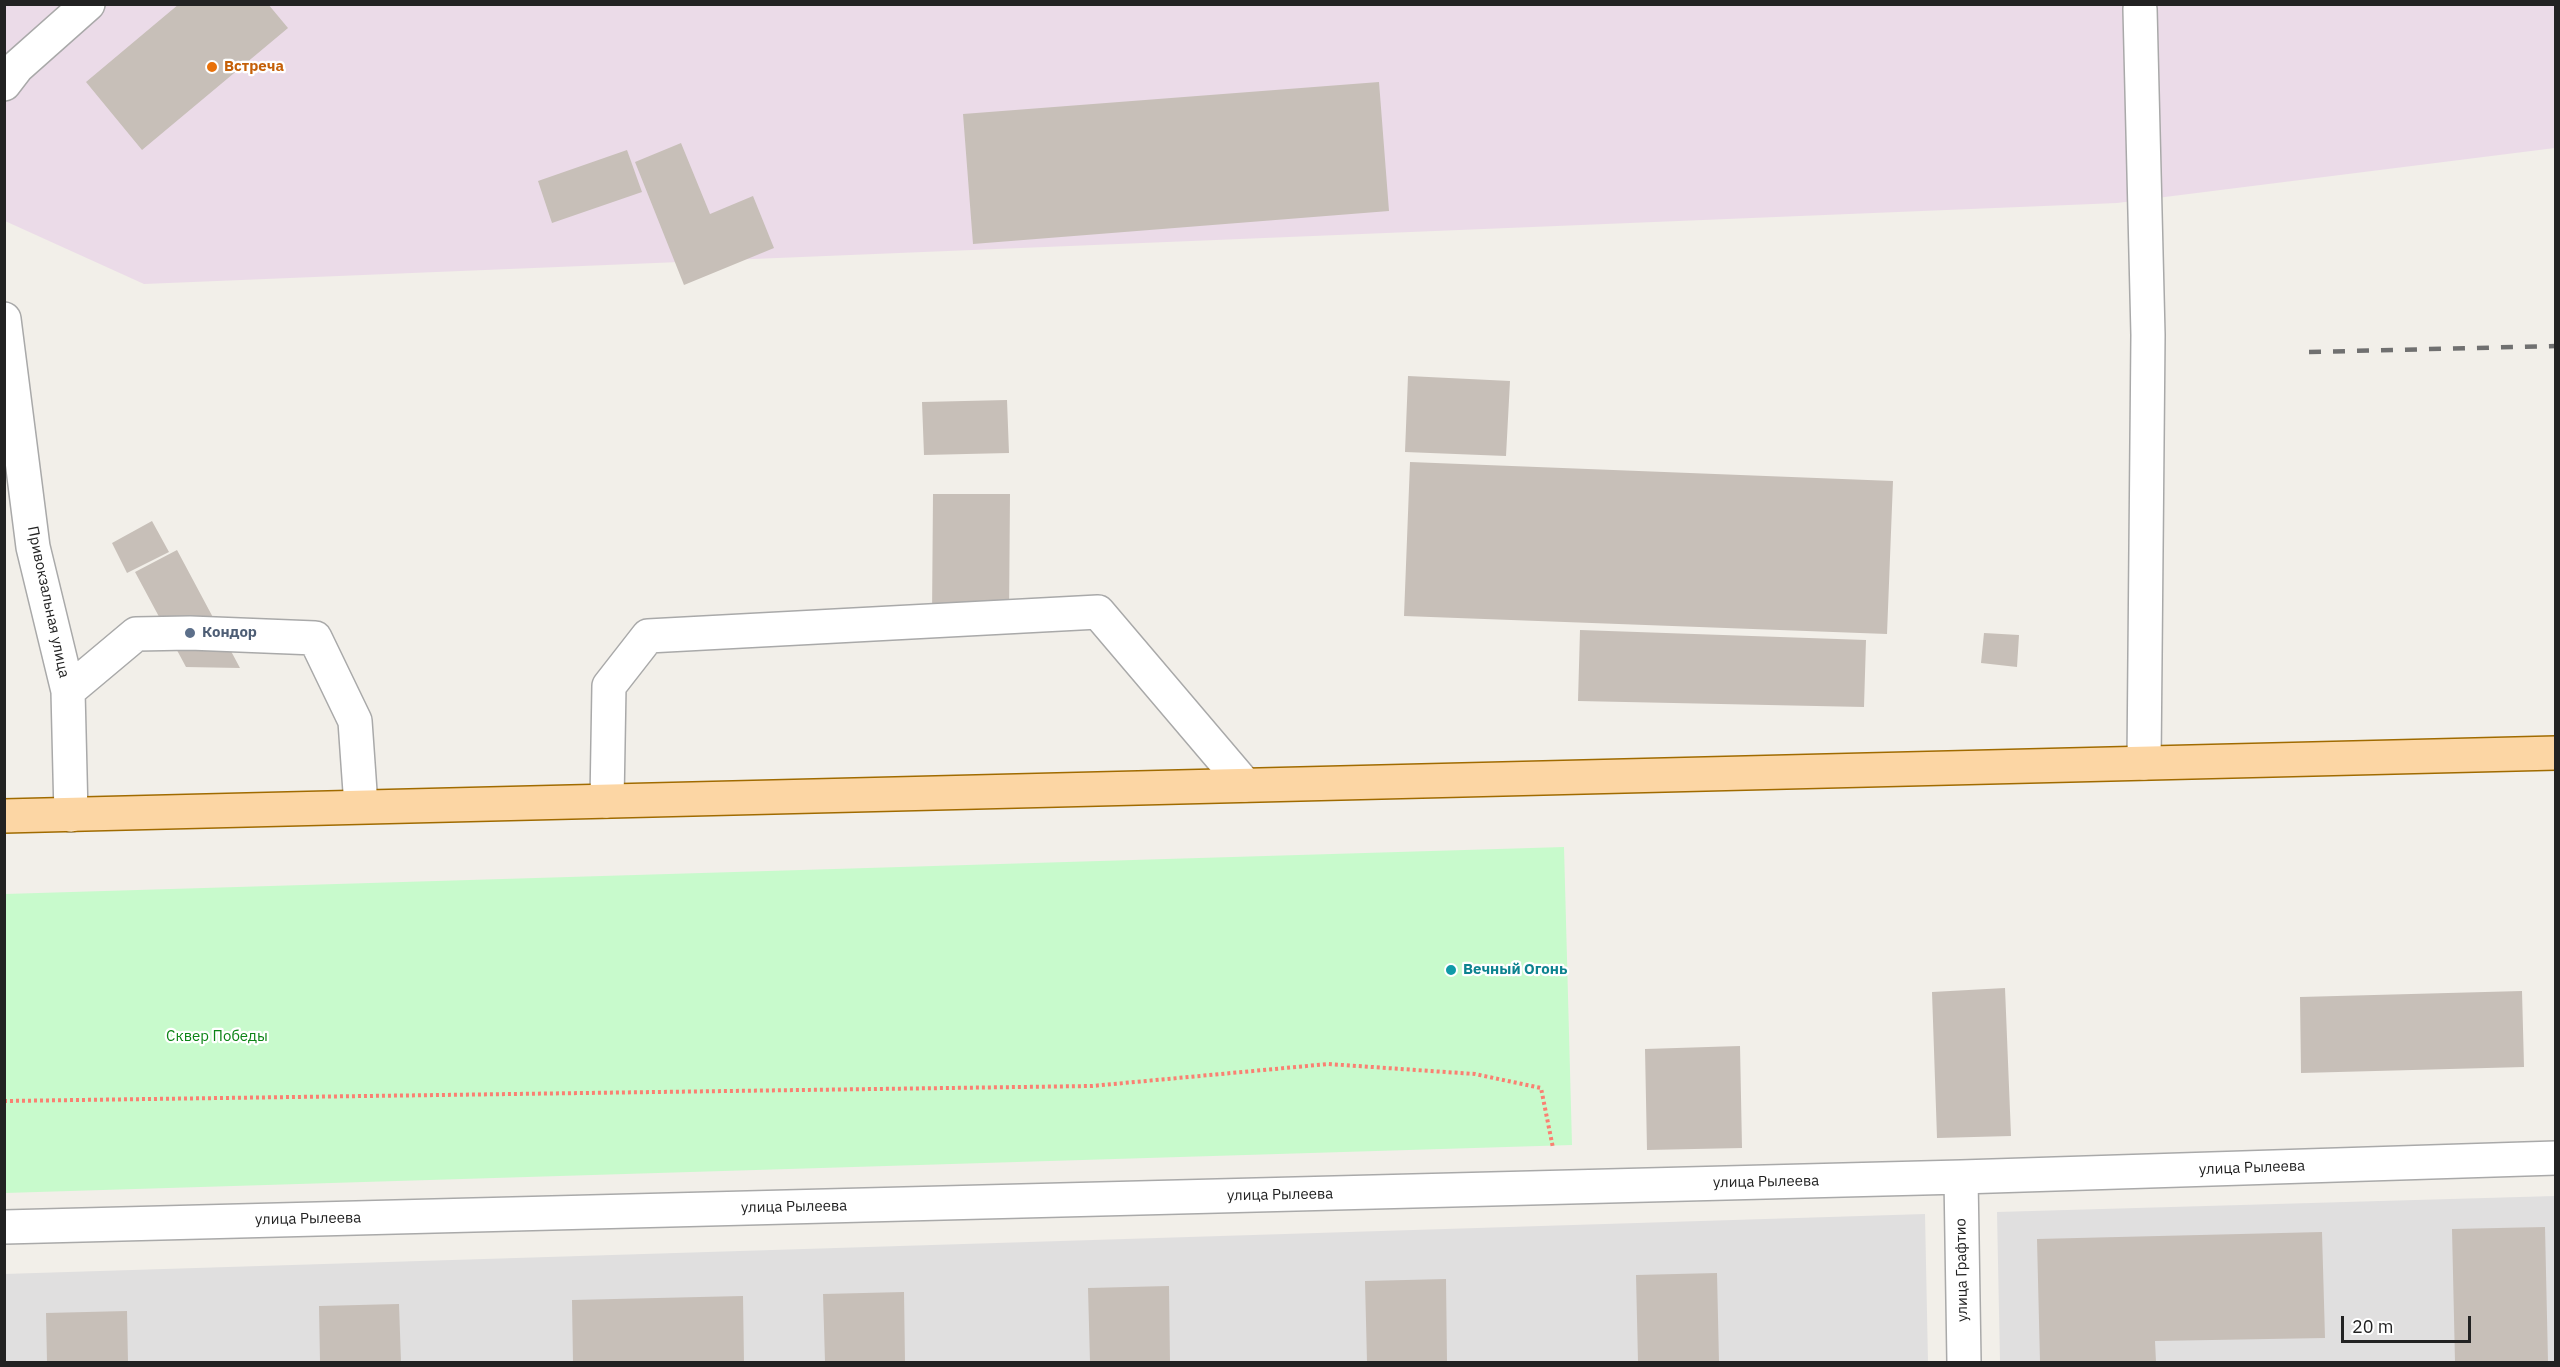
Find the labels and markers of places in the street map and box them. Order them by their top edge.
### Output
place label: Встреча [224,58,284,76]
marker: Встреча [205,60,219,74]
place label: Кондор [202,624,257,642]
marker: Кондор [183,626,197,640]
place label: Вечный Огонь [1463,961,1567,979]
marker: Вечный Огонь [1444,963,1458,977]

